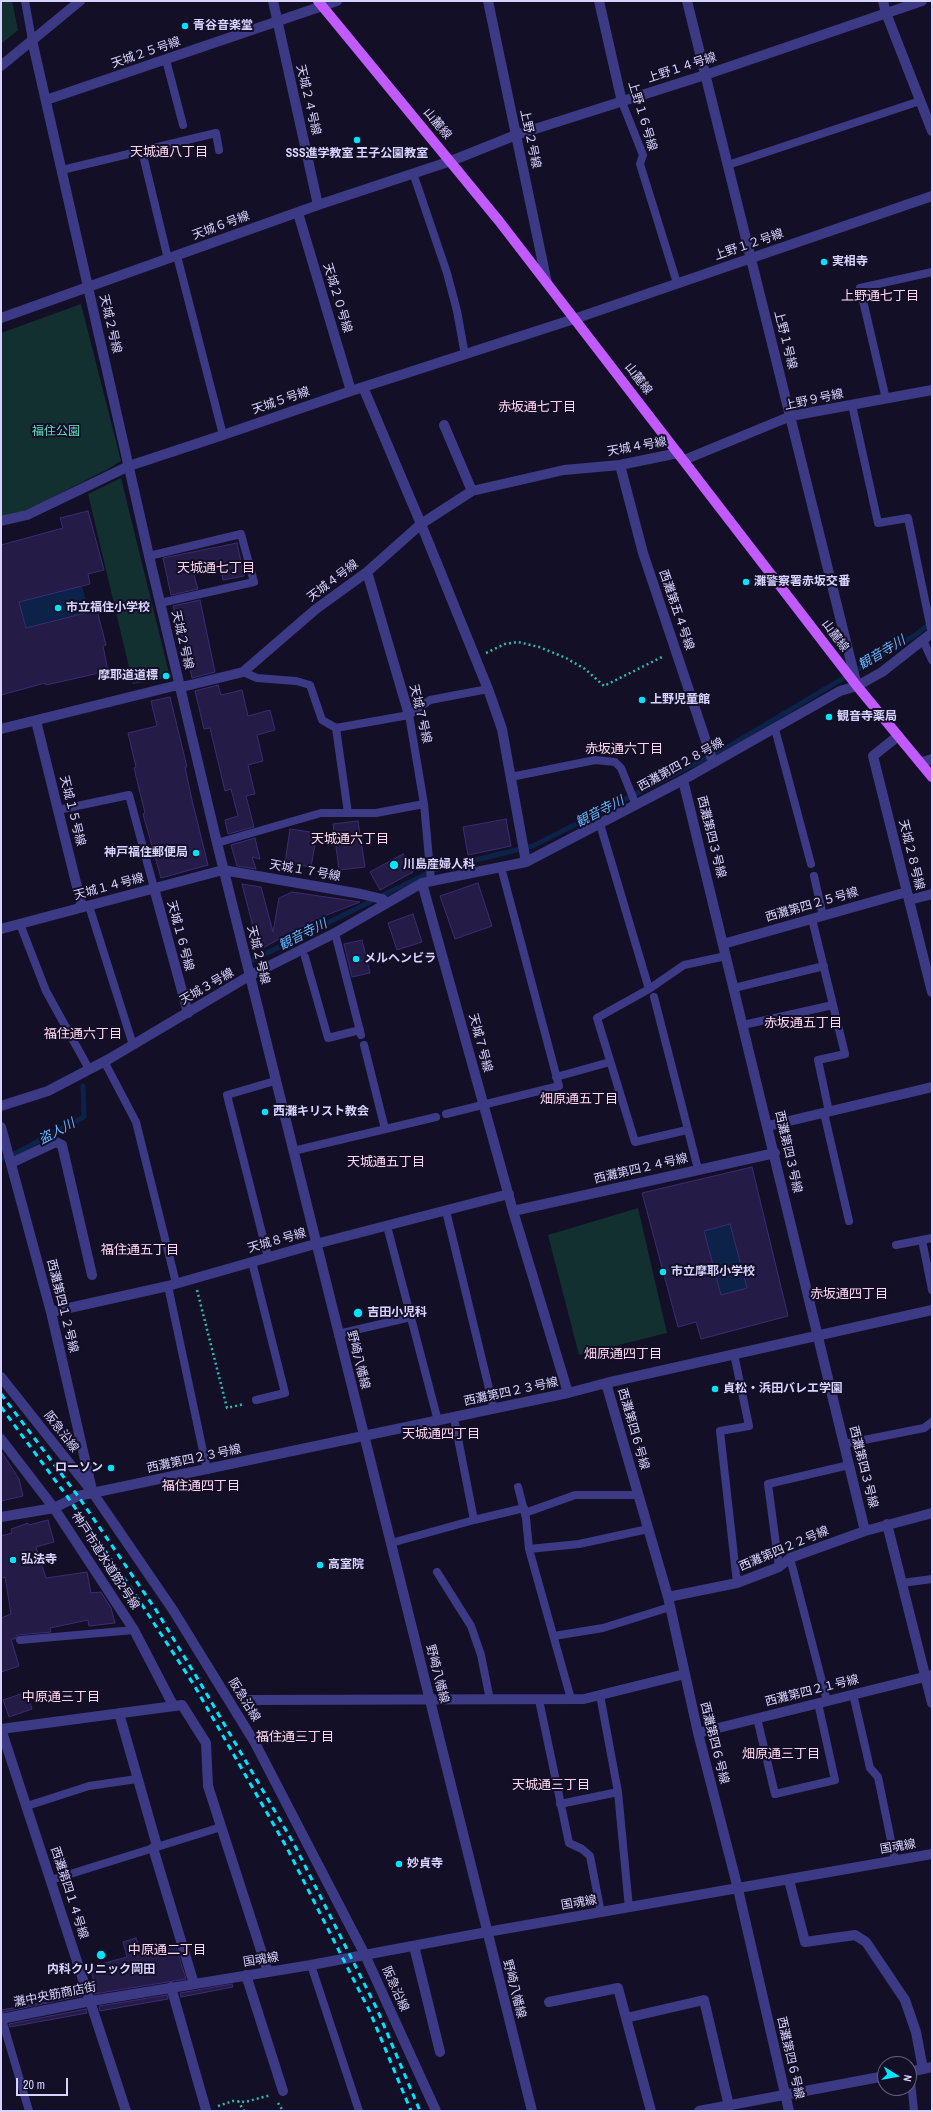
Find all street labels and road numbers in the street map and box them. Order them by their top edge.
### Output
street label: 天城２５号線 [110,34,182,72]
street label: 上野１４号線 [646,50,718,86]
street label: 天城２４号線 [293,63,323,137]
street label: 上野１６号線 [625,79,659,153]
street label: 山麓線 [420,106,454,142]
street label: 上野２号線 [517,108,543,170]
street label: 天城６号線 [190,209,252,243]
street label: 上野１２号線 [713,226,785,264]
street label: 天城２０号線 [320,261,354,335]
street label: 天城２号線 [96,293,124,355]
street label: 上野１号線 [771,309,799,371]
street label: 山麓線 [621,360,655,398]
street label: 天城５号線 [250,384,312,418]
street label: 上野９号線 [783,387,845,413]
street label: 天城４号線 [606,435,668,459]
street label: 天城４号線 [305,557,361,605]
street label: 西灘第五４号線 [656,568,696,652]
street label: 天城２号線 [168,609,196,671]
street label: 山麓線 [818,617,852,655]
street label: 天城７号線 [406,683,434,745]
street label: 西灘第四２８号線 [636,735,726,795]
street label: 天城１５号線 [56,774,88,848]
street label: 西灘第四３号線 [694,795,728,879]
street label: 天城２８号線 [895,818,927,892]
street label: 天城１７号線 [268,858,342,884]
street label: 天城１４号線 [72,871,146,903]
street label: 西灘第四２５号線 [764,885,860,925]
street label: 天城１６号線 [164,899,196,973]
street label: 天城２号線 [244,924,272,986]
street label: 天城３号線 [177,966,237,1008]
street label: 天城７号線 [465,1012,495,1074]
street label: 西灘第四３号線 [772,1109,804,1195]
street label: 西灘第四２４号線 [593,1151,689,1187]
street label: 天城８号線 [246,1226,308,1256]
street label: 西灘第四１２号線 [43,1258,81,1354]
street label: 野崎八幡線 [344,1329,372,1391]
street label: 西灘第四２３号線 [463,1375,559,1409]
street label: 西灘第四６号線 [615,1387,651,1471]
street label: 阪急沿線 [41,1409,81,1455]
street label: 西灘第四３号線 [846,1425,880,1509]
street label: 西灘第四２３号線 [146,1442,242,1476]
street label: 神戸市道水道筋2号線 [68,1509,142,1613]
street label: 西灘第四２２号線 [737,1524,831,1574]
street label: 野崎八幡線 [423,1643,451,1705]
street label: 西灘第四２１号線 [764,1672,860,1710]
street label: 阪急沿線 [225,1676,263,1724]
street label: 西灘第四６号線 [697,1701,731,1785]
street label: 国魂線 [879,1837,917,1857]
street label: 西灘第四１４号線 [47,1845,91,1941]
street label: 国魂線 [560,1893,598,1913]
street label: 国魂線 [242,1950,280,1970]
street label: 野崎八幡線 [500,1958,528,2020]
street label: 阪急沿線 [379,1964,411,2014]
street label: 灘中央筋商店街 [12,1980,98,2010]
street label: 西灘第四６号線 [774,2015,806,2101]

